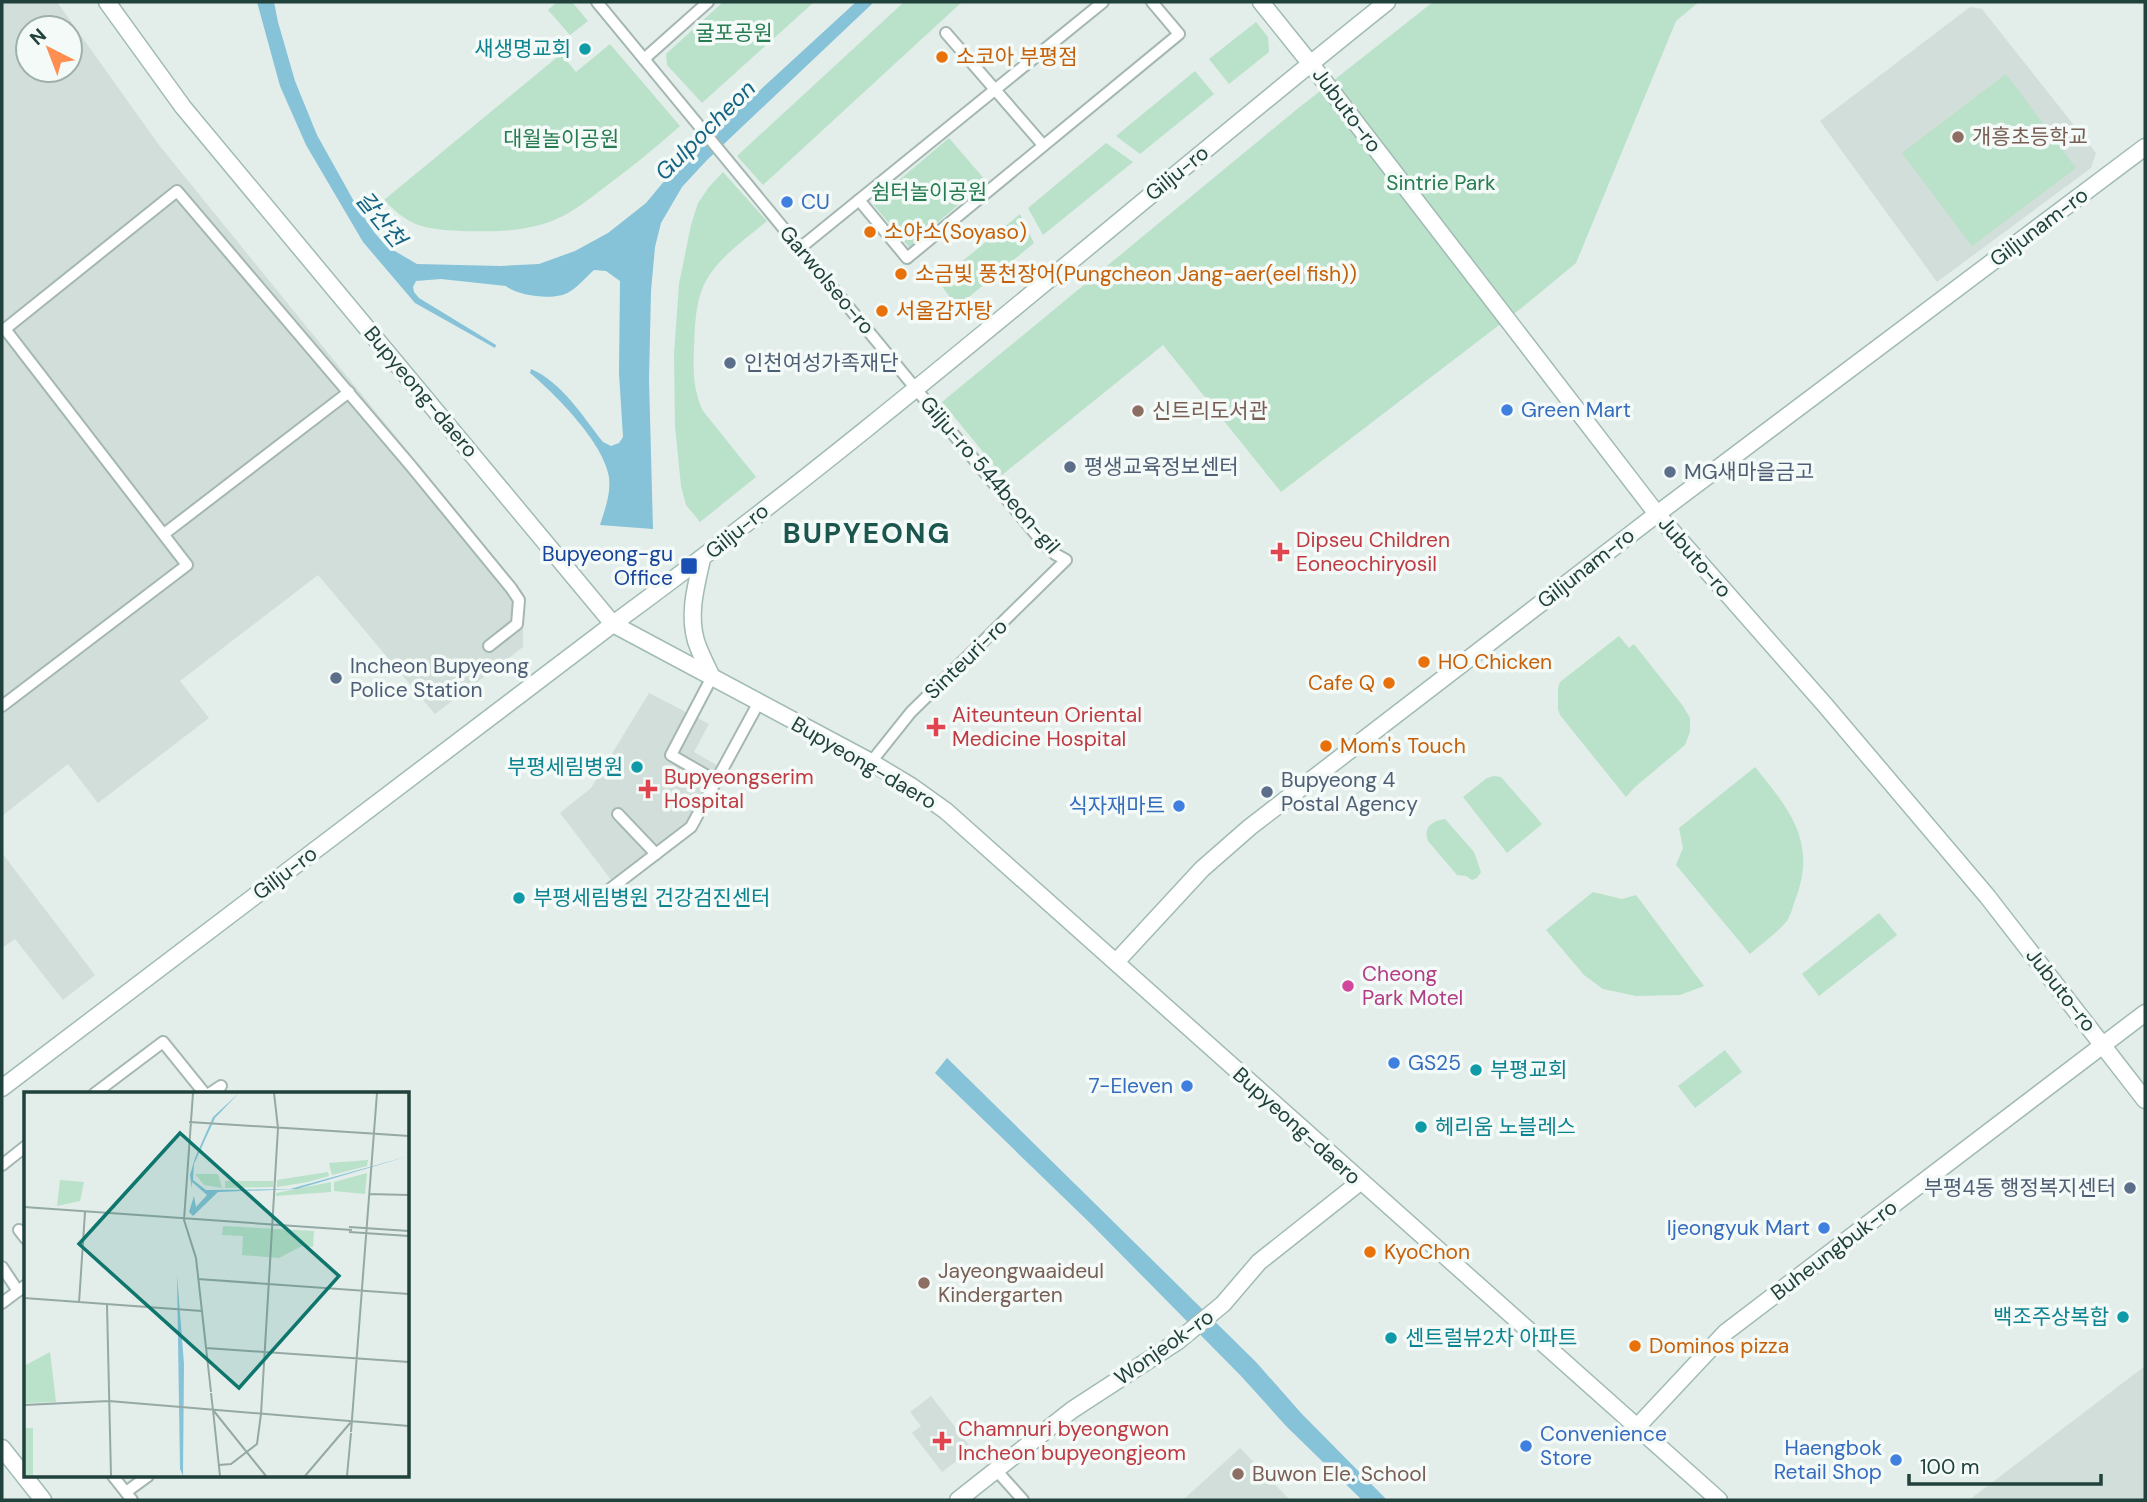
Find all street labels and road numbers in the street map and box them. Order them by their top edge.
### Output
street label: Jubuto-ro [1306,62,1388,158]
street label: Gilju-ro [1139,139,1215,207]
street label: Giljunam-ro [1984,181,2094,273]
street label: Garwolseo-ro [773,220,881,340]
street label: Bupyeong-daero [358,320,484,464]
street label: Gilju-ro 544beon-gil [914,390,1066,560]
street label: Gilju-ro [699,497,775,565]
street label: Jubuto-ro [1652,510,1738,604]
street label: Giljunam-ro [1532,521,1640,615]
street label: Sinteuri-ro [918,612,1014,706]
street label: Bupyeong-daero [786,710,942,816]
street label: Gilju-ro [247,840,323,906]
street label: Jubuto-ro [2019,942,2103,1038]
street label: Bupyeong-daero [1227,1061,1367,1191]
street label: Buheungbuk-ro [1765,1193,1903,1307]
street label: Wonjeok-ro [1109,1303,1219,1391]

